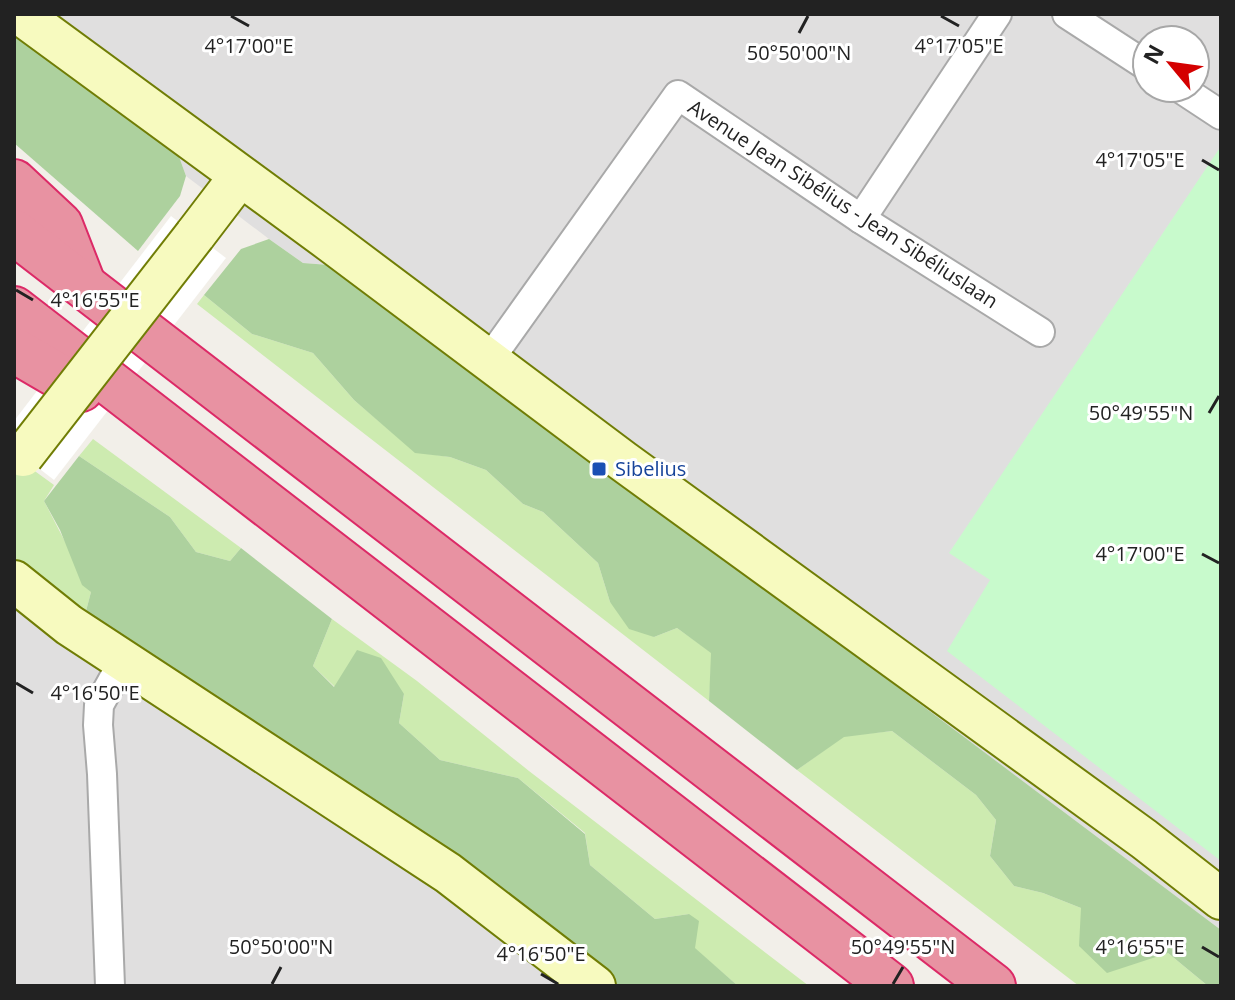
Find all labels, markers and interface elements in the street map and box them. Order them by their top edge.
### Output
north arrow [1131,24,1211,104]
text: 4°17'00"E [204,32,294,59]
text: 4°17'05"E [914,32,1004,59]
text: 50°50'00"N [747,39,851,66]
text: N [1135,39,1170,69]
street label: Avenue Jean Sibélius - Jean Sibéliuslaan [683,93,1003,314]
text: 4°17'05"E [1095,146,1185,173]
text: 4°16'55"E [50,286,140,313]
text: 50°49'55"N [1089,399,1193,426]
place label: Sibelius [615,455,686,482]
marker: Sibelius [590,460,608,478]
text: 4°17'00"E [1095,540,1185,567]
text: 4°16'50"E [50,679,140,706]
text: 50°50'00"N [229,933,333,960]
text: 50°49'55"N [851,933,955,960]
text: 4°16'55"E [1095,933,1185,960]
text: 4°16'50"E [496,940,586,967]

